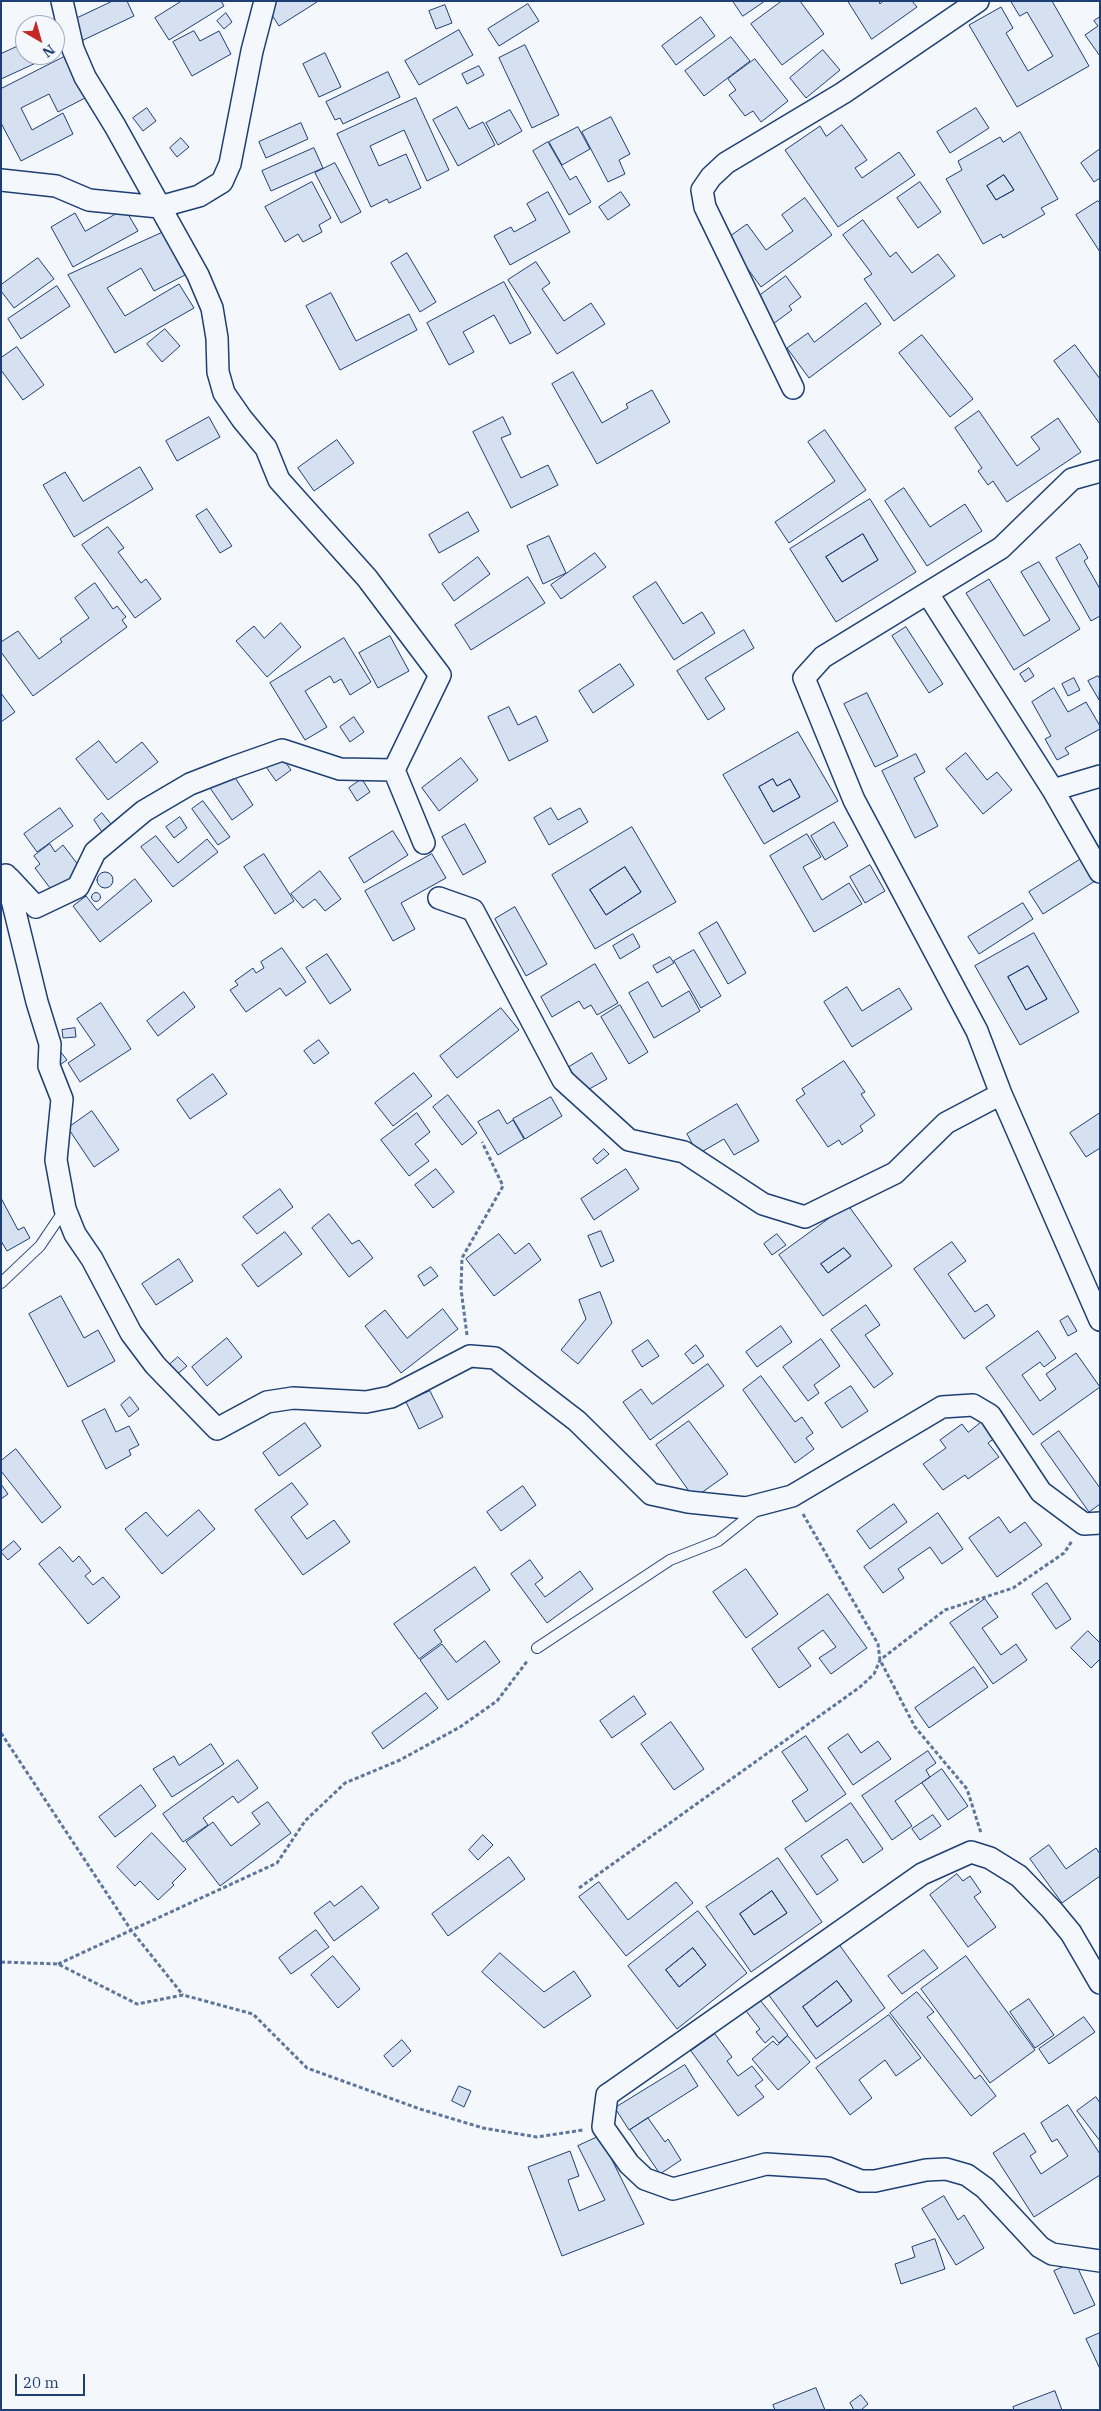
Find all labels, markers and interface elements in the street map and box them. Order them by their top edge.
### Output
north arrow [15,15,65,65]
text: N [39,41,59,62]
scale bar [18,2364,88,2396]
text: 20 m [23,2373,59,2392]

